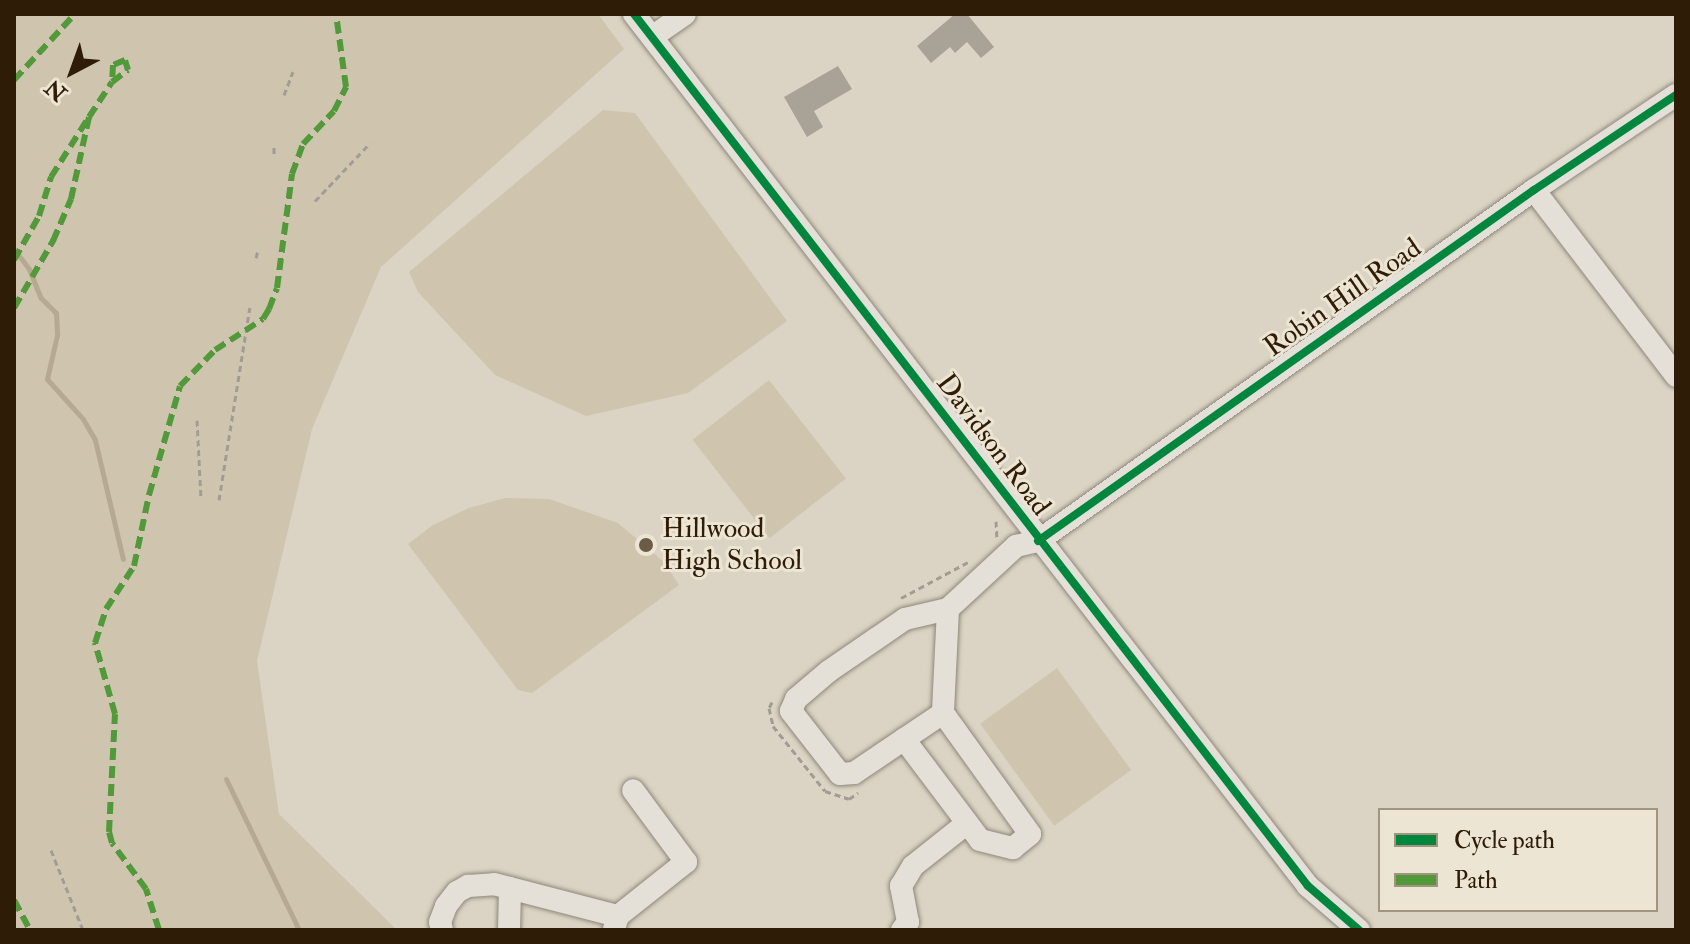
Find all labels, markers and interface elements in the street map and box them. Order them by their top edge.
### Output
north arrow [32,32,112,112]
text: N [40,73,73,107]
street label: Robin Hill Road [1258,232,1428,364]
street label: Davidson Road [929,367,1057,523]
place label: Hillwood High School [662,512,802,578]
marker: Hillwood High School [637,536,655,554]
legend [1378,808,1658,912]
text: Cycle path [1454,825,1555,856]
text: Path [1454,865,1498,896]

